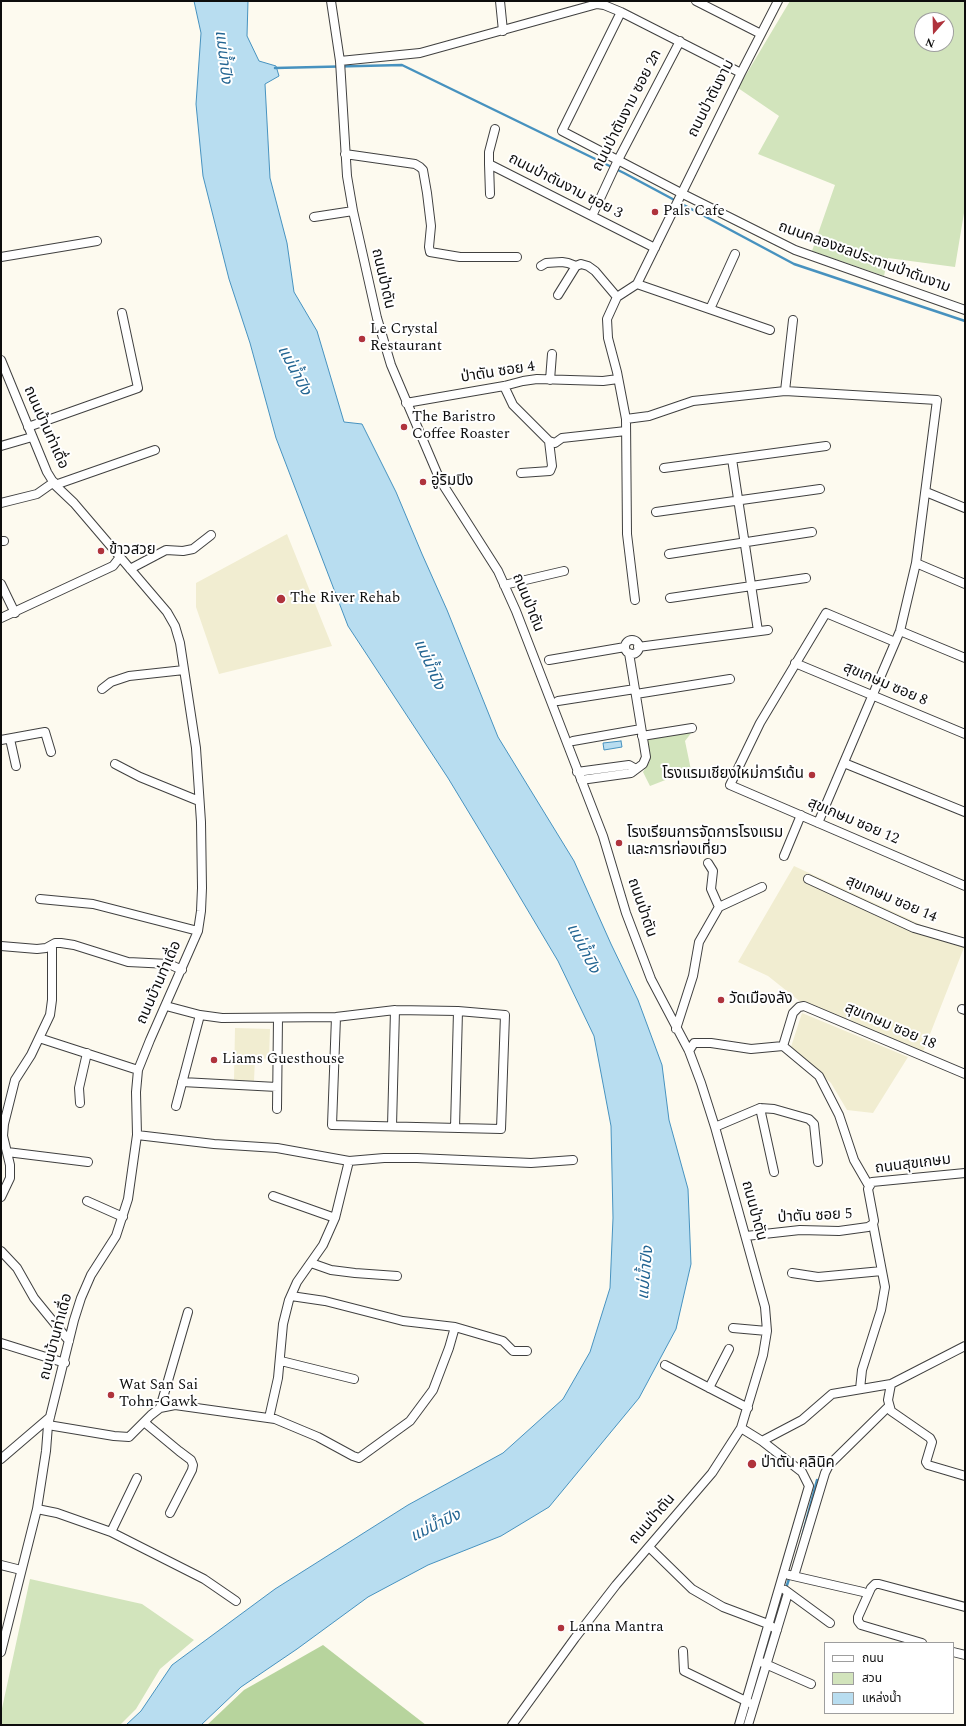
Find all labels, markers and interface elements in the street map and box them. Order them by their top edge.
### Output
north arrow [914,12,954,52]
water label: แม่น้ำปิง [209,29,235,85]
text: N [923,33,937,52]
street label: ถนนป่าตันงาม ซอย 2ก [589,47,667,175]
street label: ถนนป่าตันงาม [685,57,739,141]
street label: ถนนป่าตันงาม ซอย 3 [505,150,625,224]
place label: Pals Cafe [663,203,725,221]
marker: Pals Cafe [650,207,660,217]
street label: ถนนคลองชลประทานป่าตันงาม [775,218,953,298]
street label: ถนนป่าตัน [366,247,398,311]
place label: Le Crystal Restaurant [370,321,442,356]
marker: Le Crystal Restaurant [357,334,367,344]
water label: แม่น้ำปิง [272,343,314,399]
street label: ป่าตัน ซอย 4 [460,358,536,388]
street label: ถนนบ้านท่าเดื่อ [19,384,71,472]
place label: The Baristro Coffee Roaster [412,409,510,444]
marker: The Baristro Coffee Roaster [399,422,409,432]
place label: อู่ริมปิง [431,473,473,491]
marker: อู่ริมปิง [418,477,428,487]
place label: ข้าวสวย [109,542,156,560]
marker: ข้าวสวย [96,546,106,556]
street label: ถนนป่าตัน [507,571,547,635]
place label: The River Rehab [290,590,400,608]
marker: The River Rehab [275,593,287,605]
water label: แม่น้ำปิง [408,637,448,693]
street label: สุขเกษม ซอย 8 [840,659,930,711]
place label: โรงแรมเชียงใหม่การ์เด้น [662,766,804,784]
marker: โรงแรมเชียงใหม่การ์เด้น [807,770,817,780]
street label: สุขเกษม ซอย 12 [805,795,901,849]
place label: โรงเรียนการจัดการโรงแรม และการท่องเที่ยว [627,825,783,860]
marker: โรงเรียนการจัดการโรงแรม และการท่องเที่ยว [614,838,624,848]
street label: สุขเกษม ซอย 14 [843,873,939,927]
street label: ถนนป่าตัน [623,876,659,940]
water label: แม่น้ำปิง [561,921,603,977]
street label: ถนนบ้านท่าเดื่อ [134,939,186,1027]
place label: วัดเมืองลัง [729,991,793,1009]
marker: วัดเมืองลัง [716,995,726,1005]
street label: สุขเกษม ซอย 18 [842,1000,938,1054]
place label: Liams Guesthouse [222,1051,344,1069]
marker: Liams Guesthouse [209,1055,219,1065]
street label: ถนนสุขเกษม [874,1151,952,1179]
street label: ถนนป่าตัน [736,1179,770,1243]
street label: ป่าตัน ซอย 5 [777,1206,853,1228]
water label: แม่น้ำปิง [635,1246,659,1300]
street label: ถนนบ้านท่าเดื่อ [37,1292,77,1382]
place label: Wat San Sai Tohn-Gawk [119,1377,198,1412]
marker: Wat San Sai Tohn-Gawk [106,1390,116,1400]
place label: ป่าตัน คลินิค [761,1455,835,1473]
marker: ป่าตัน คลินิค [746,1458,758,1470]
street label: ถนนป่าตัน [626,1491,680,1549]
water label: แม่น้ำปิง [408,1507,464,1547]
place label: Lanna Mantra [569,1619,664,1637]
marker: Lanna Mantra [556,1623,566,1633]
legend [824,1642,954,1714]
text: ถนน [862,1649,884,1668]
text: สวน [862,1669,882,1688]
text: แหล่งน้ำ [862,1689,901,1708]

